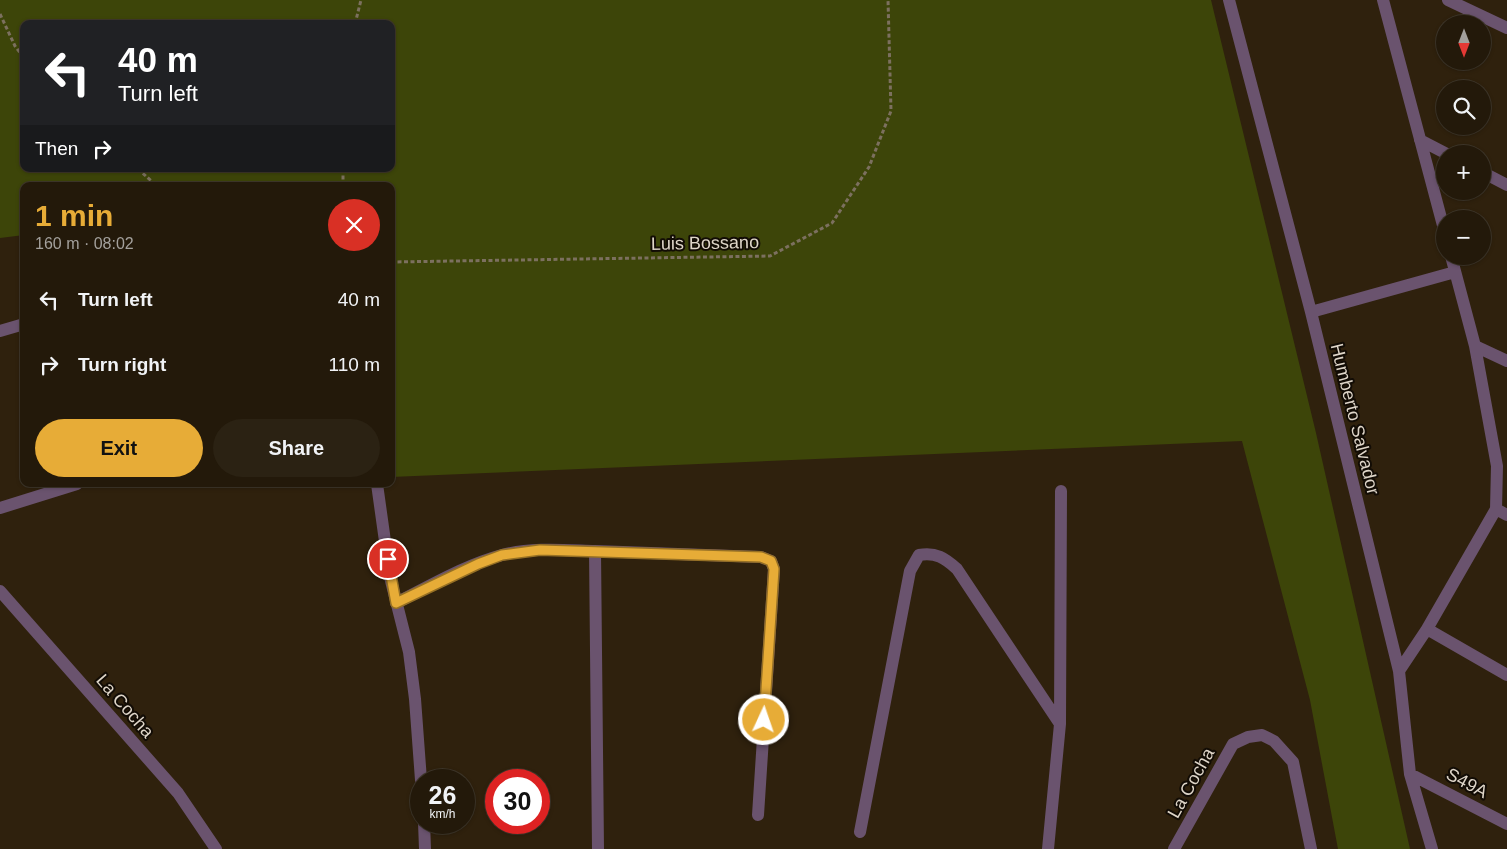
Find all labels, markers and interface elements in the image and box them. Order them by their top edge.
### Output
north arrow [1436,15,1491,70]
map controls [1436,15,1491,265]
icon: left [35,40,100,105]
text: 40 m [118,40,198,79]
button: search [1436,80,1491,135]
text: Turn left [118,81,198,106]
icon: right [88,135,116,163]
text: Then [35,138,78,159]
button: + [1436,145,1491,200]
text: 1 min [35,199,113,232]
button: close [328,199,380,251]
button: − [1436,210,1491,265]
street label: Luis Bossano [651,232,759,254]
text: 160 m · 08:02 [35,235,134,252]
icon: left [35,286,63,314]
text: Turn left [78,289,153,310]
text: 40 m [338,289,380,310]
street label: Humberto Salvador [1327,341,1383,497]
icon: right [35,351,63,379]
text: Turn right [78,354,166,375]
text: 110 m [329,354,380,375]
button: Exit [35,419,203,477]
button: Share [213,419,380,477]
pin [367,538,409,580]
icon: arrive [374,545,402,573]
street label: La Cocha [92,670,158,742]
position arrow [737,693,789,745]
street label: La Cocha [1164,744,1219,822]
street label: S49A [1443,764,1491,802]
speed limit sign: 30 [485,769,550,834]
text: 26 [429,781,456,809]
text: km/h [429,807,456,821]

